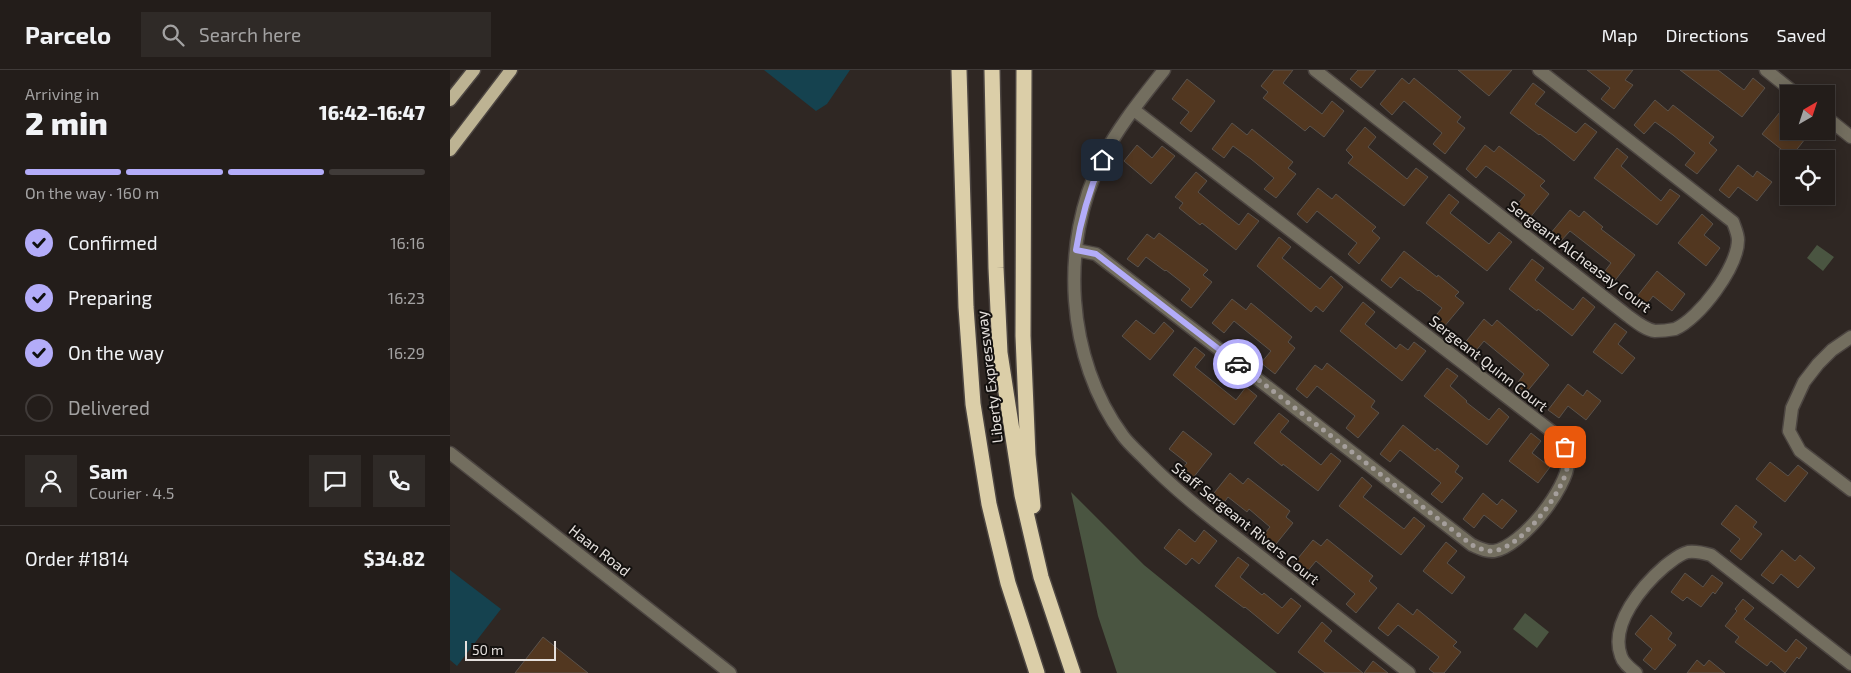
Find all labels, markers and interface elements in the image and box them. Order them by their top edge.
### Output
search box [141,12,491,57]
text: Parcelo [25,20,111,49]
icon: search [159,21,187,49]
text: Search here [199,23,301,46]
text: Map [1601,24,1638,46]
text: Directions [1666,24,1749,46]
text: Saved [1777,24,1826,46]
text: Arriving in [25,84,99,103]
north arrow [1780,85,1835,140]
map controls [1780,85,1835,205]
text: 16:42–16:47 [319,101,425,124]
text: 2 min [25,103,108,141]
pin [1081,139,1123,181]
icon: home [1088,146,1116,174]
button: locate [1780,150,1835,205]
text: On the way · 160 m [25,183,159,202]
street label: Sergeant Alcheasay Court [1505,196,1655,316]
icon: check [25,229,53,257]
text: Confirmed [68,231,158,254]
text: 16:16 [390,233,425,252]
icon: check [25,284,53,312]
text: Preparing [68,286,152,309]
text: 16:23 [388,288,425,307]
street label: Liberty Expressway [972,310,1006,444]
street label: Sergeant Quinn Court [1426,311,1552,416]
icon: check [25,339,53,367]
courier [1213,339,1263,389]
text: On the way [68,341,164,364]
text: 16:29 [388,343,425,362]
icon: car [1224,350,1252,378]
text: Delivered [68,396,150,419]
pin [1544,426,1586,468]
icon: bag [1551,433,1579,461]
button: person [25,455,77,507]
button: chat [309,455,361,507]
button: phone [373,455,425,507]
street label: Staff Sergeant Rivers Court [1169,458,1324,588]
text: Sam [89,460,128,483]
text: Courier · 4.5 [89,483,174,502]
street label: Haan Road [566,520,634,580]
text: Order #1814 [25,547,129,570]
text: $34.82 [364,547,425,570]
scale bar [465,638,556,661]
text: 50 m [472,641,503,658]

